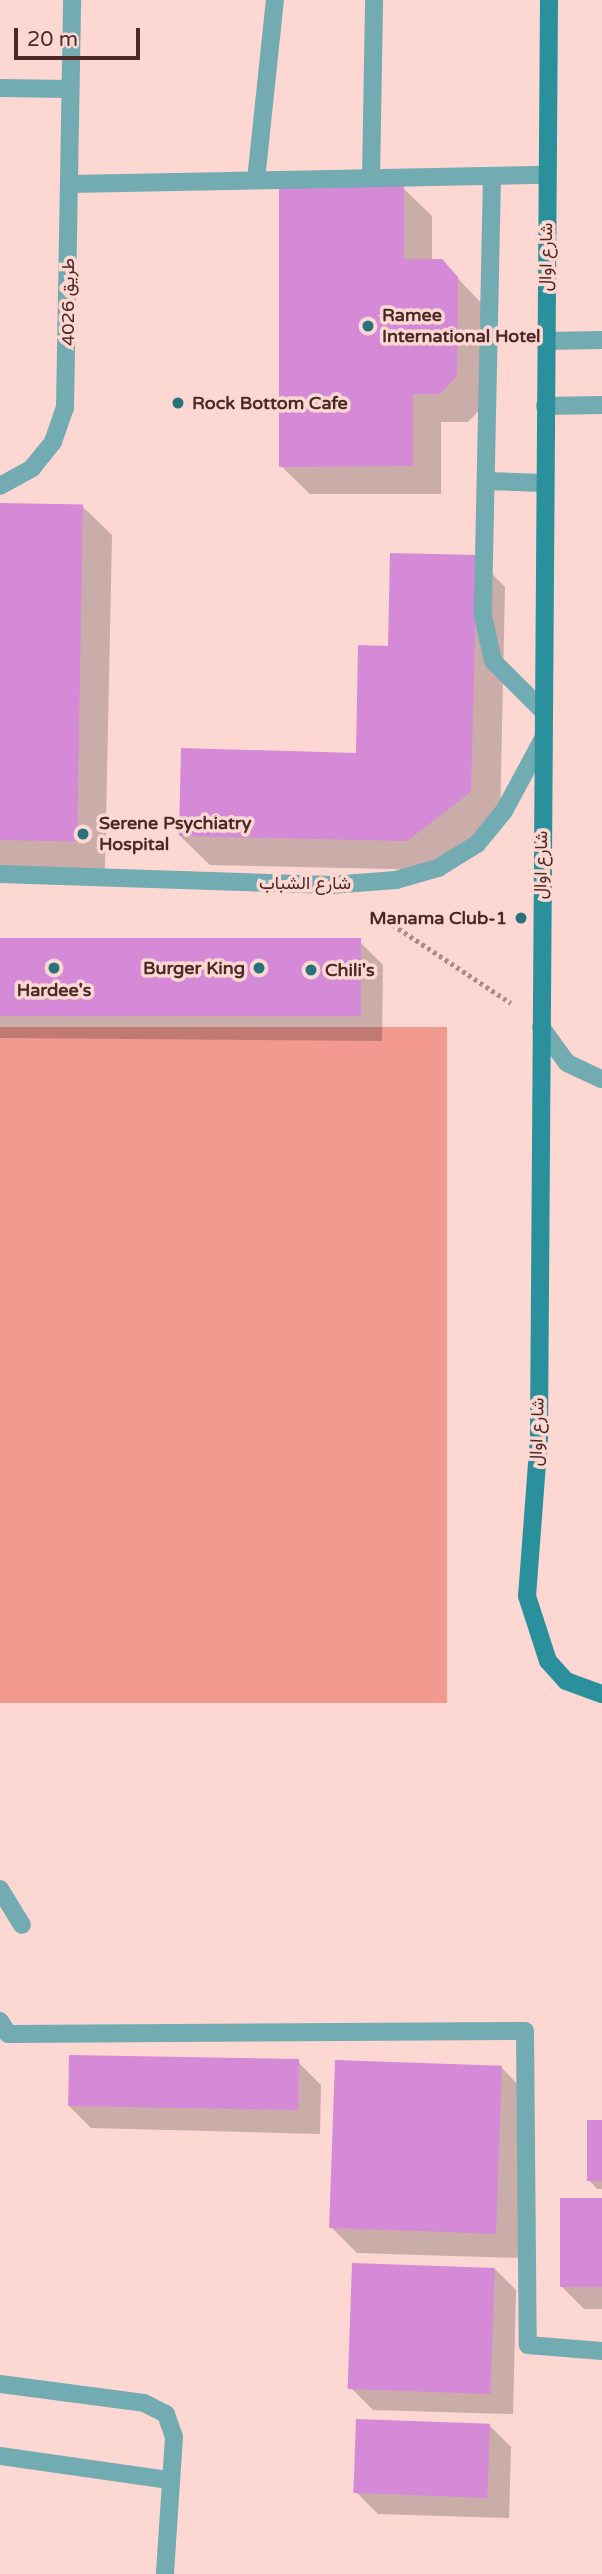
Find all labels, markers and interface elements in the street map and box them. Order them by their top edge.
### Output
scale bar [18,14,144,58]
text: 20 m [27,27,78,52]
street label: شارع اوال [535,222,557,292]
street label: طريق 4026 [57,258,79,346]
place label: Ramee International Hotel [382,305,541,348]
marker: Ramee International Hotel [360,318,376,334]
place label: Rock Bottom Cafe [192,392,348,414]
marker: Rock Bottom Cafe [170,395,186,411]
place label: Serene Psychiatry Hospital [99,813,251,856]
marker: Serene Psychiatry Hospital [73,824,93,844]
street label: شارع اوال [530,830,552,900]
street label: شارع الشباب [259,872,351,894]
place label: Manama Club-1 [369,907,507,929]
marker: Manama Club-1 [513,910,529,926]
place label: Burger King [143,957,245,979]
place label: Chili's [325,959,375,981]
marker: Hardee's [46,960,62,976]
marker: Burger King [251,960,267,976]
marker: Chili's [303,962,319,978]
place label: Hardee's [17,979,91,1001]
street label: شارع اوال [525,1397,549,1467]

